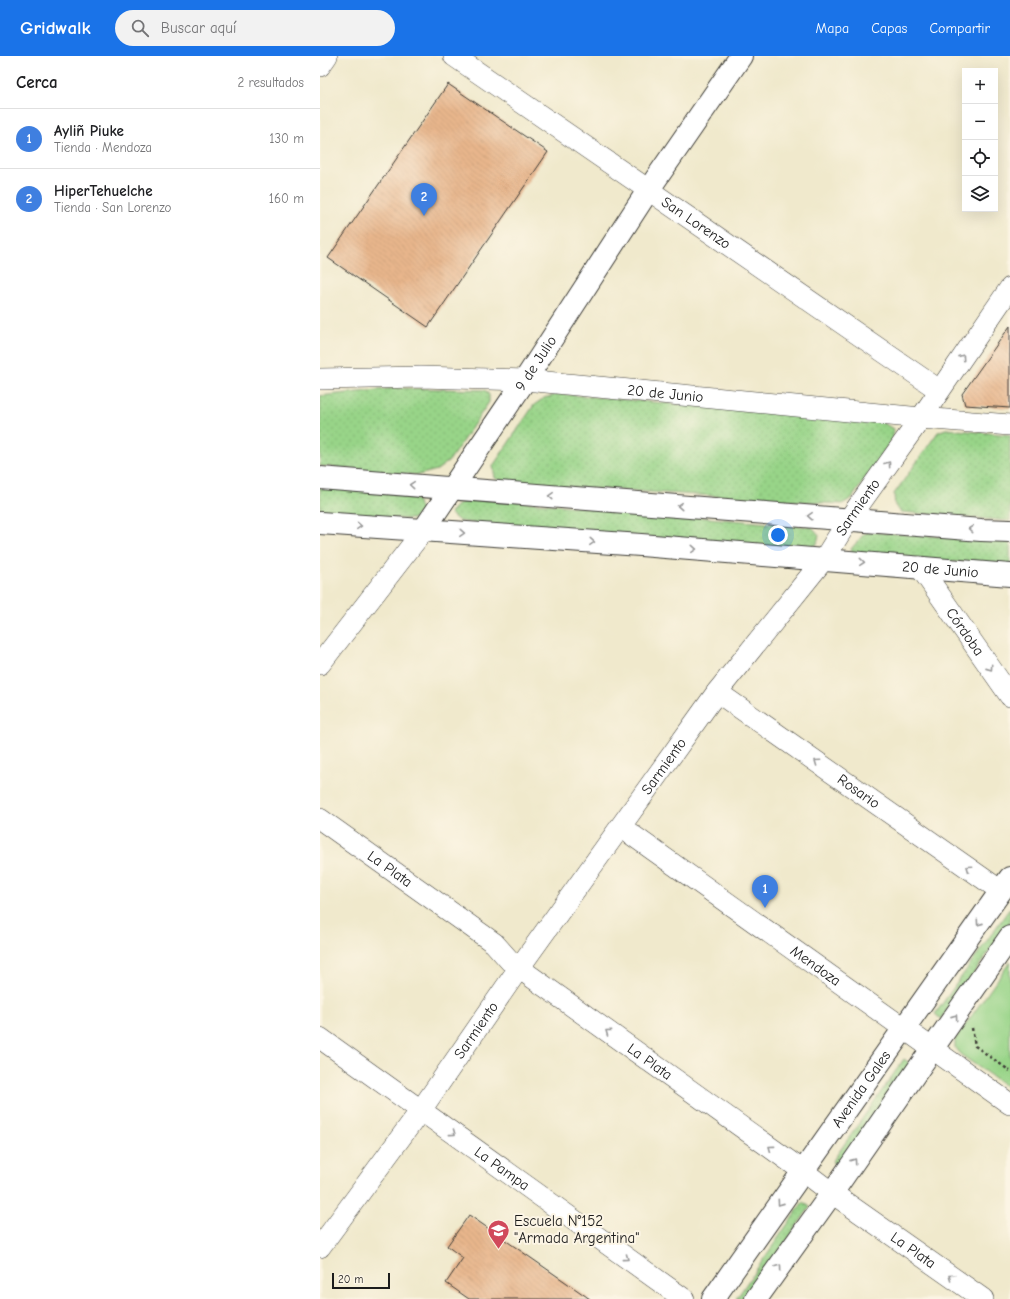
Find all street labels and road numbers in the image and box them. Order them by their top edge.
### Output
street label: San Lorenzo [658,193,734,253]
street label: 9 de Julio [511,332,560,395]
street label: 20 de Junio [626,381,704,406]
street label: Sarmiento [832,475,884,539]
street label: 20 de Junio [901,557,979,581]
street label: Córdoba [942,604,988,659]
street label: Sarmiento [637,734,690,798]
street label: Rosario [834,770,883,812]
street label: La Plata [364,847,416,891]
street label: Mendoza [787,942,844,990]
street label: Sarmiento [450,998,502,1062]
street label: La Plata [624,1039,676,1084]
street label: Avenida Gales [828,1047,895,1131]
street label: La Pampa [471,1143,533,1194]
street label: La Plata [887,1228,939,1272]

